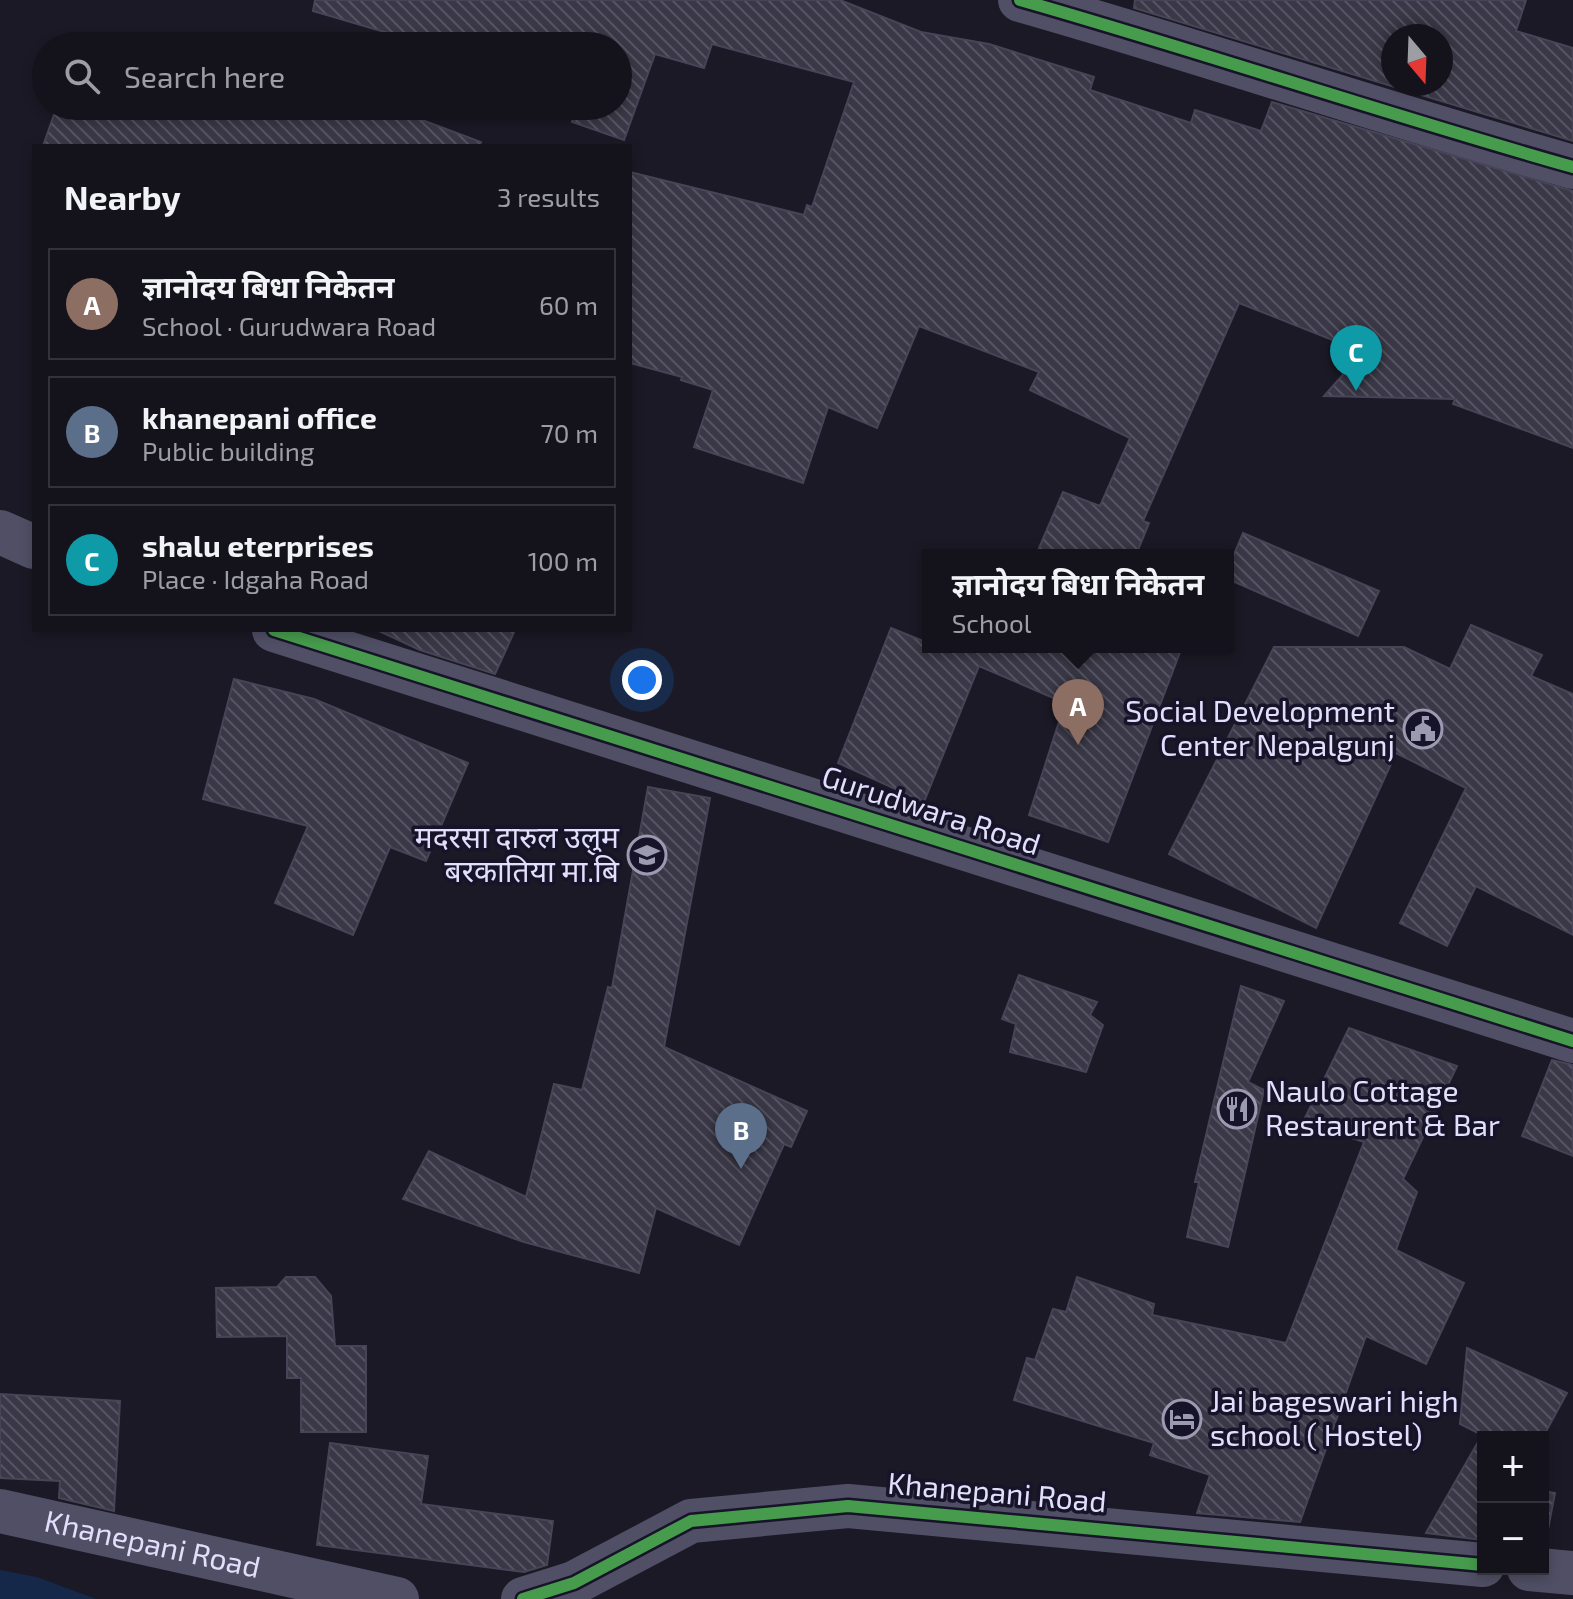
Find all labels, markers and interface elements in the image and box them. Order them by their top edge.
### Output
north arrow [1381,24,1453,96]
search box [32,32,632,120]
icon: search [60,54,104,98]
text: Search here [124,58,285,94]
text: Nearby [64,176,181,217]
text: 3 results [497,181,600,212]
text: ज्ञानाेदय बिधा निकेतन [142,268,394,304]
text: A [84,289,100,320]
text: 60 m [539,289,598,320]
text: School · Gurudwara Road [142,310,436,341]
pin: C [1330,325,1382,391]
text: khanepani office [142,399,377,435]
text: B [84,417,100,448]
text: 70 m [540,417,598,448]
text: Public building [142,435,314,466]
text: shalu eterprises [142,527,374,563]
text: C [84,545,100,576]
text: 100 m [528,545,598,576]
popup [922,549,1234,653]
text: Place · Idgaha Road [142,563,369,594]
text: ज्ञानाेदय बिधा निकेतन [952,565,1204,601]
text: School [952,607,1031,638]
your location [622,660,662,700]
pin: A [1052,679,1104,745]
place label: Social Development Center Nepalgunj [1125,692,1395,762]
public building icon: Social Development Center Nepalgunj [1402,708,1444,750]
street label: Gurudwara Road [818,757,1045,861]
place label: मदरसा दारुल उलुम बरकातिया मा.बि [415,818,620,888]
school or university icon: मदरसा दारुल उलुम बरकातिया मा.बि [626,834,668,876]
place label: Naulo Cottage Restaurent & Bar [1265,1072,1500,1142]
restaurant icon: Naulo Cottage Restaurent & Bar [1216,1088,1258,1130]
pin: B [715,1103,767,1169]
place label: Jai bageswari high school ( Hostel) [1210,1382,1459,1452]
hotel icon: Jai bageswari high school ( Hostel) [1161,1398,1203,1440]
map controls [1477,1431,1549,1575]
button: + [1477,1431,1549,1503]
street label: Khanepani Road [886,1464,1108,1519]
street label: Khanepani Road [42,1501,264,1584]
button: − [1477,1503,1549,1575]

